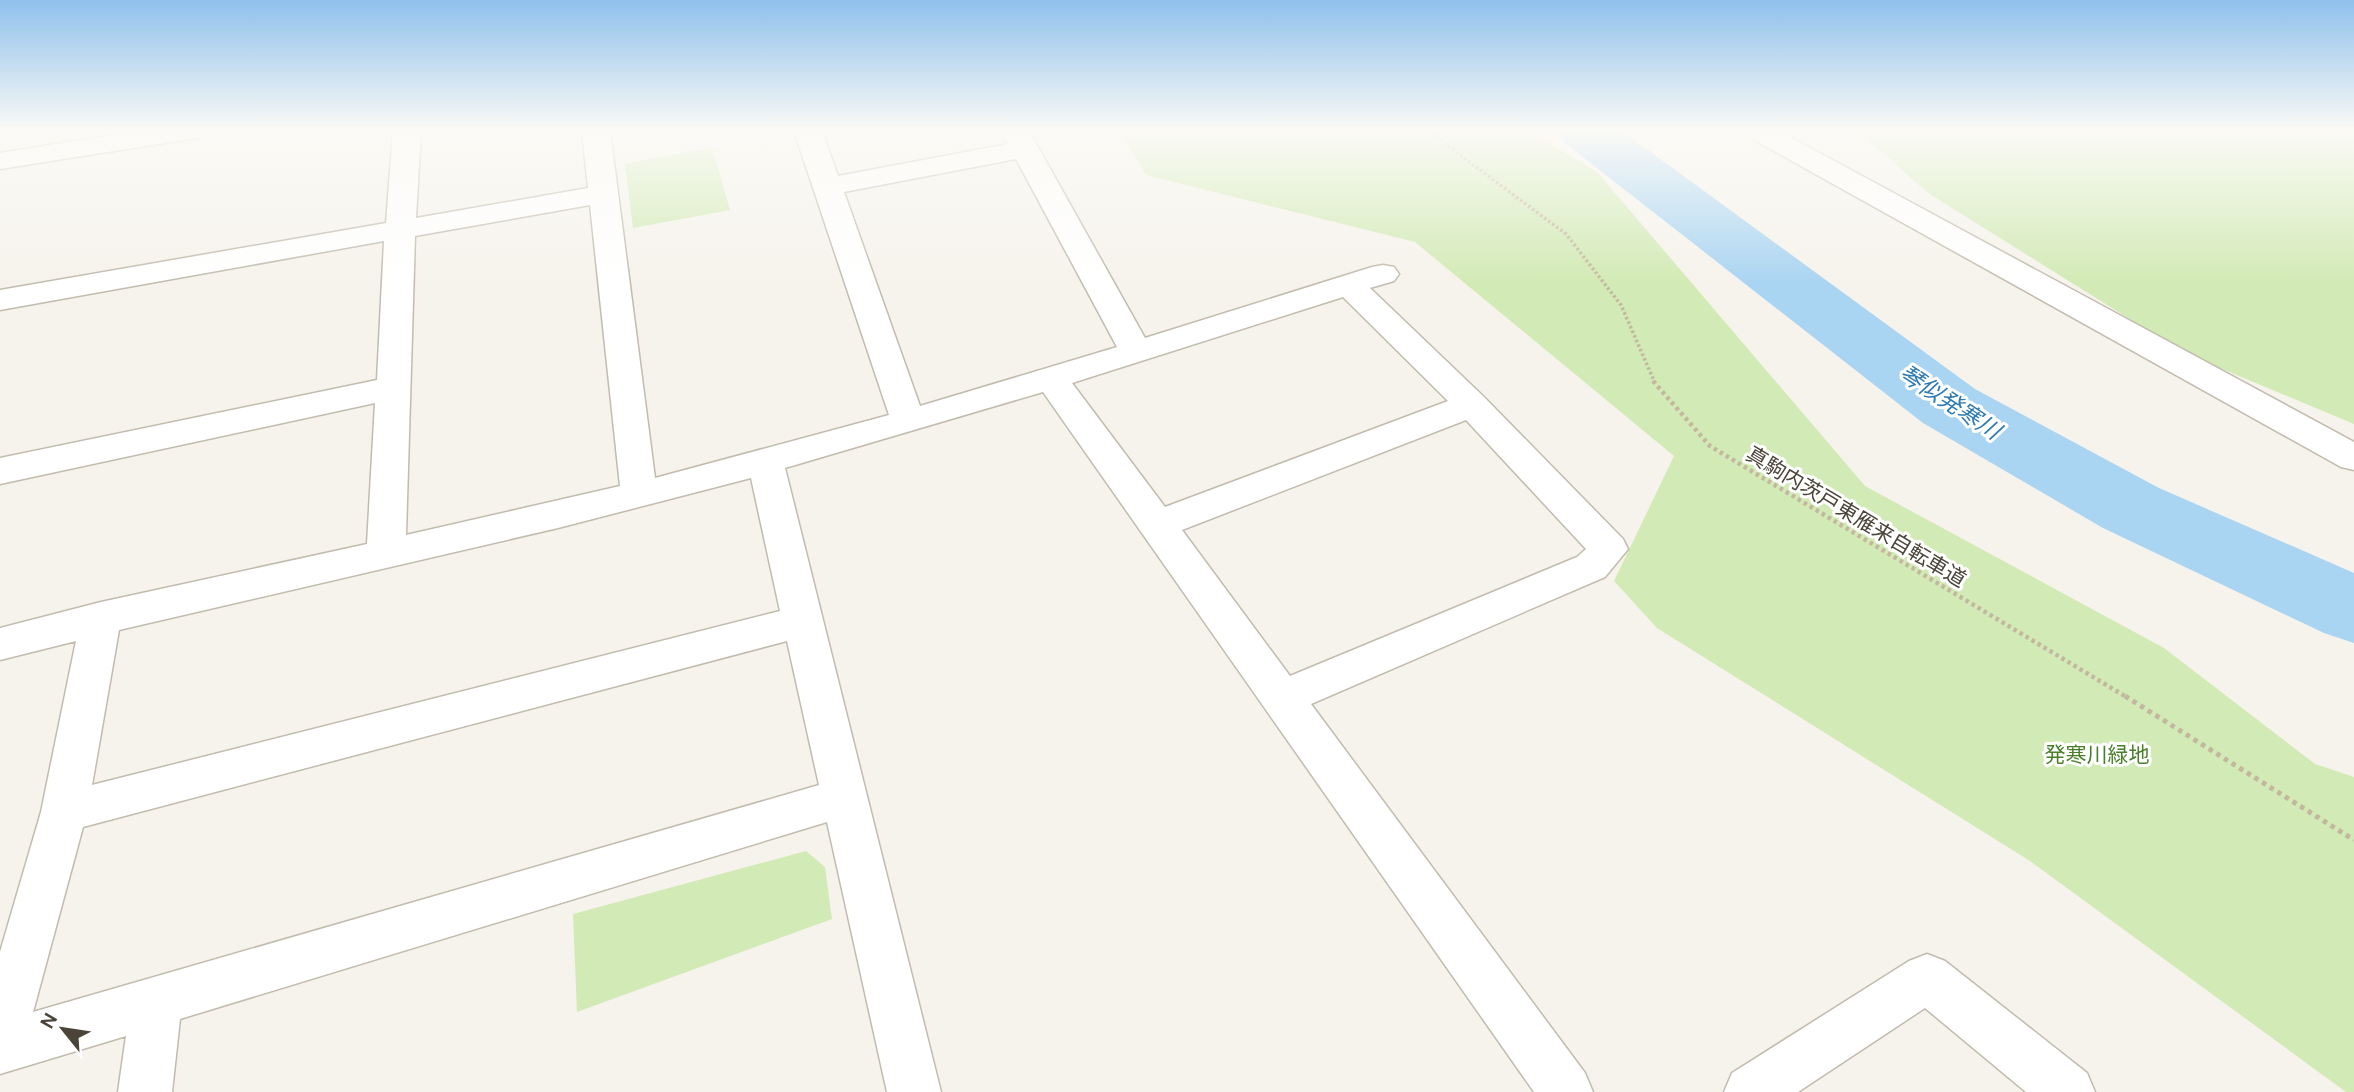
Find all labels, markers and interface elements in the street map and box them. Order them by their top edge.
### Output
water label: 琴似発寒川 [1894,358,2009,448]
street label: 真駒内茨戸東雁来自転車道 [1741,440,1971,594]
park label: 発寒川緑地 [2045,741,2150,769]
north arrow [28,994,98,1064]
text: N [34,1008,63,1033]

